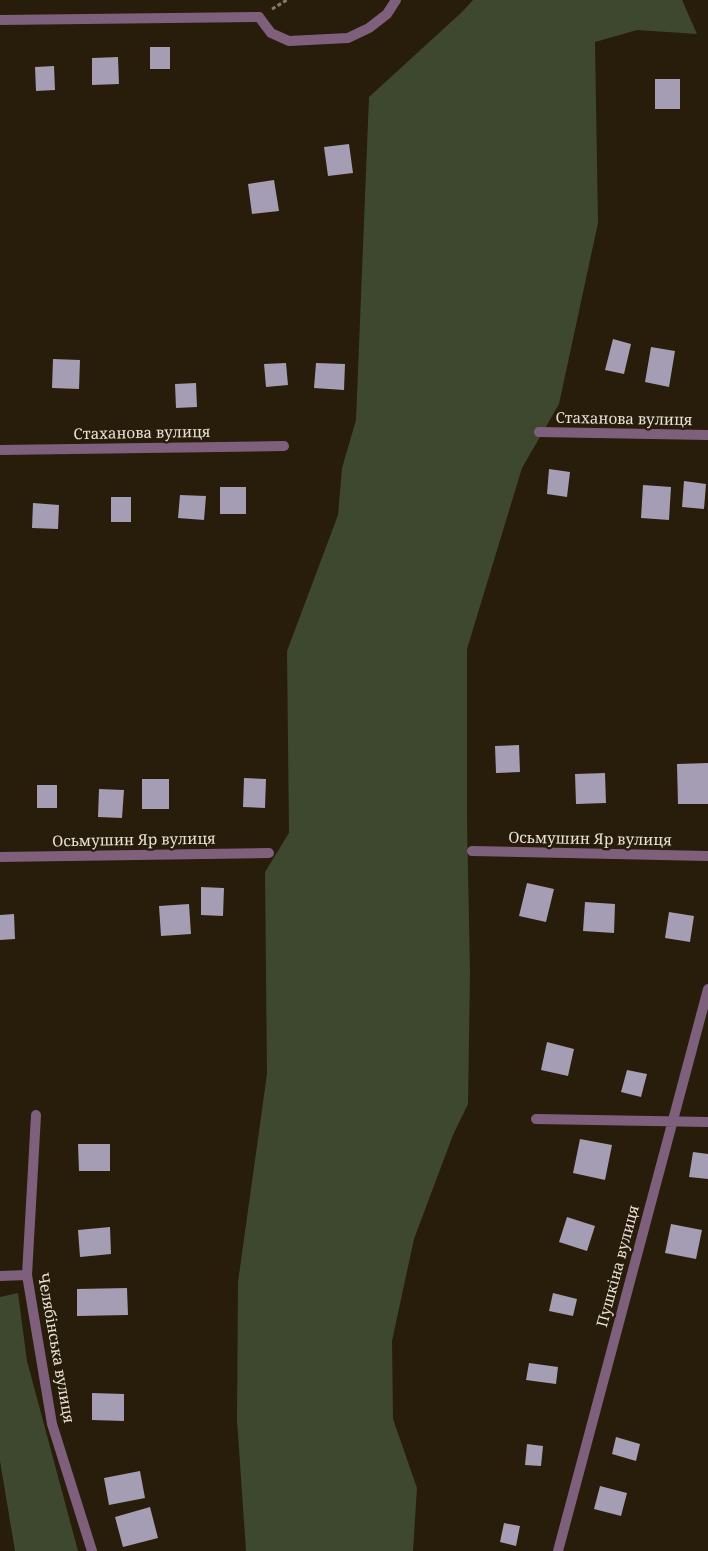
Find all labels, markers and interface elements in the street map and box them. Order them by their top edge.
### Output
street label: Стаханова вулиця [555,407,693,429]
street label: Стаханова вулиця [73,421,211,443]
street label: Осьмушин Яр вулиця [508,827,672,849]
street label: Осьмушин Яр вулиця [52,828,216,850]
street label: Пушкіна вулиця [591,1202,643,1329]
street label: Челябінська вулиця [34,1271,80,1425]

